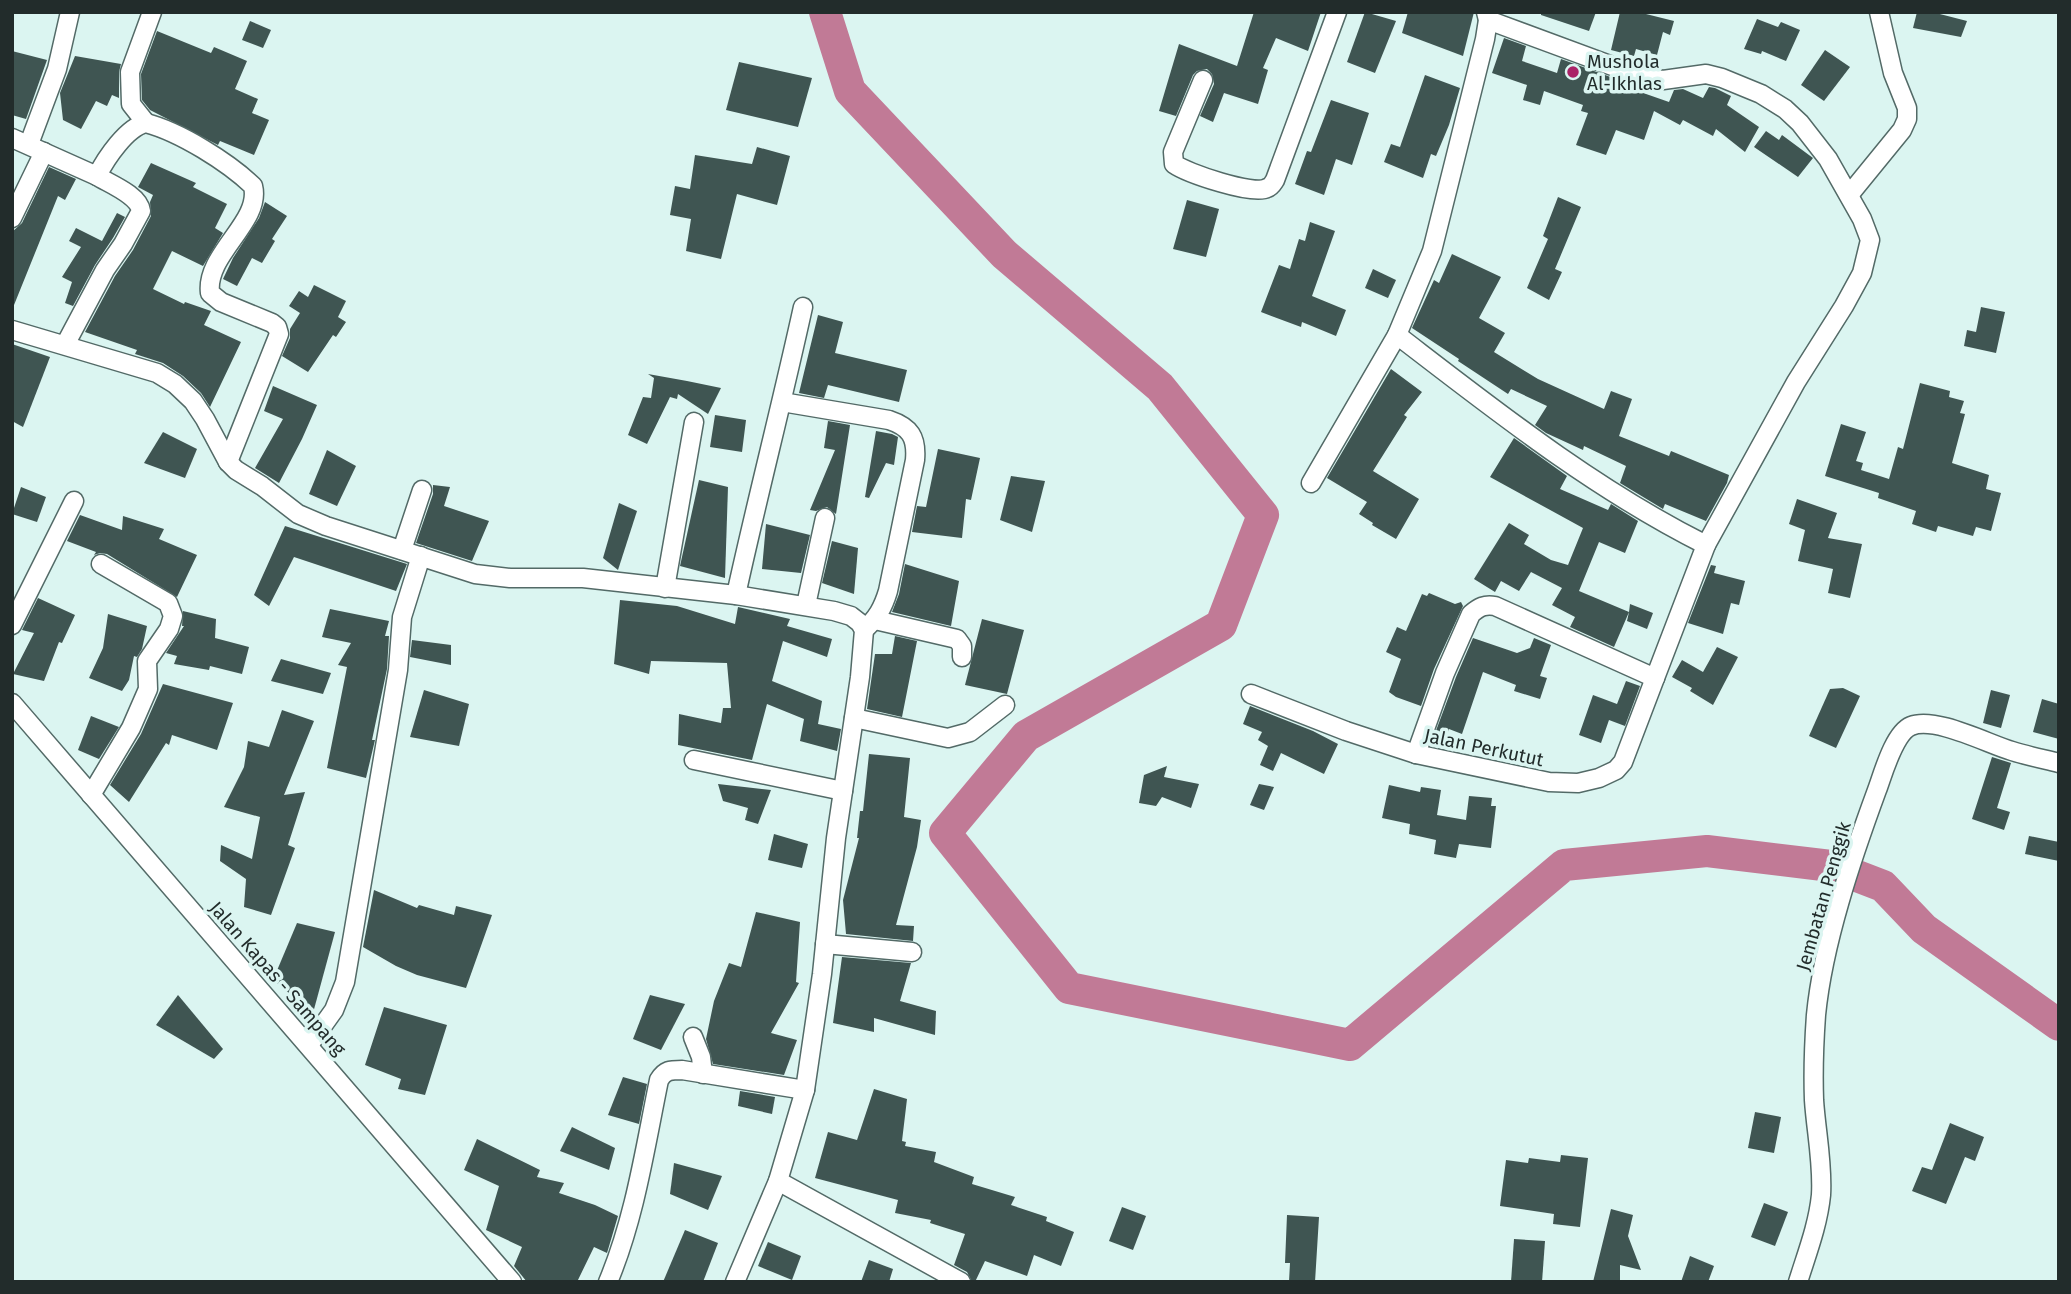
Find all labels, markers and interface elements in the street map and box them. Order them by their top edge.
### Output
place label: Mushola Al-Ikhlas [1587,50,1662,95]
marker: Mushola Al-Ikhlas [1565,64,1581,80]
street label: Jalan Perkutut [1422,724,1546,771]
street label: Jembatan Penggik [1791,819,1856,973]
street label: Jalan Kapas - Sampang [204,897,351,1060]

